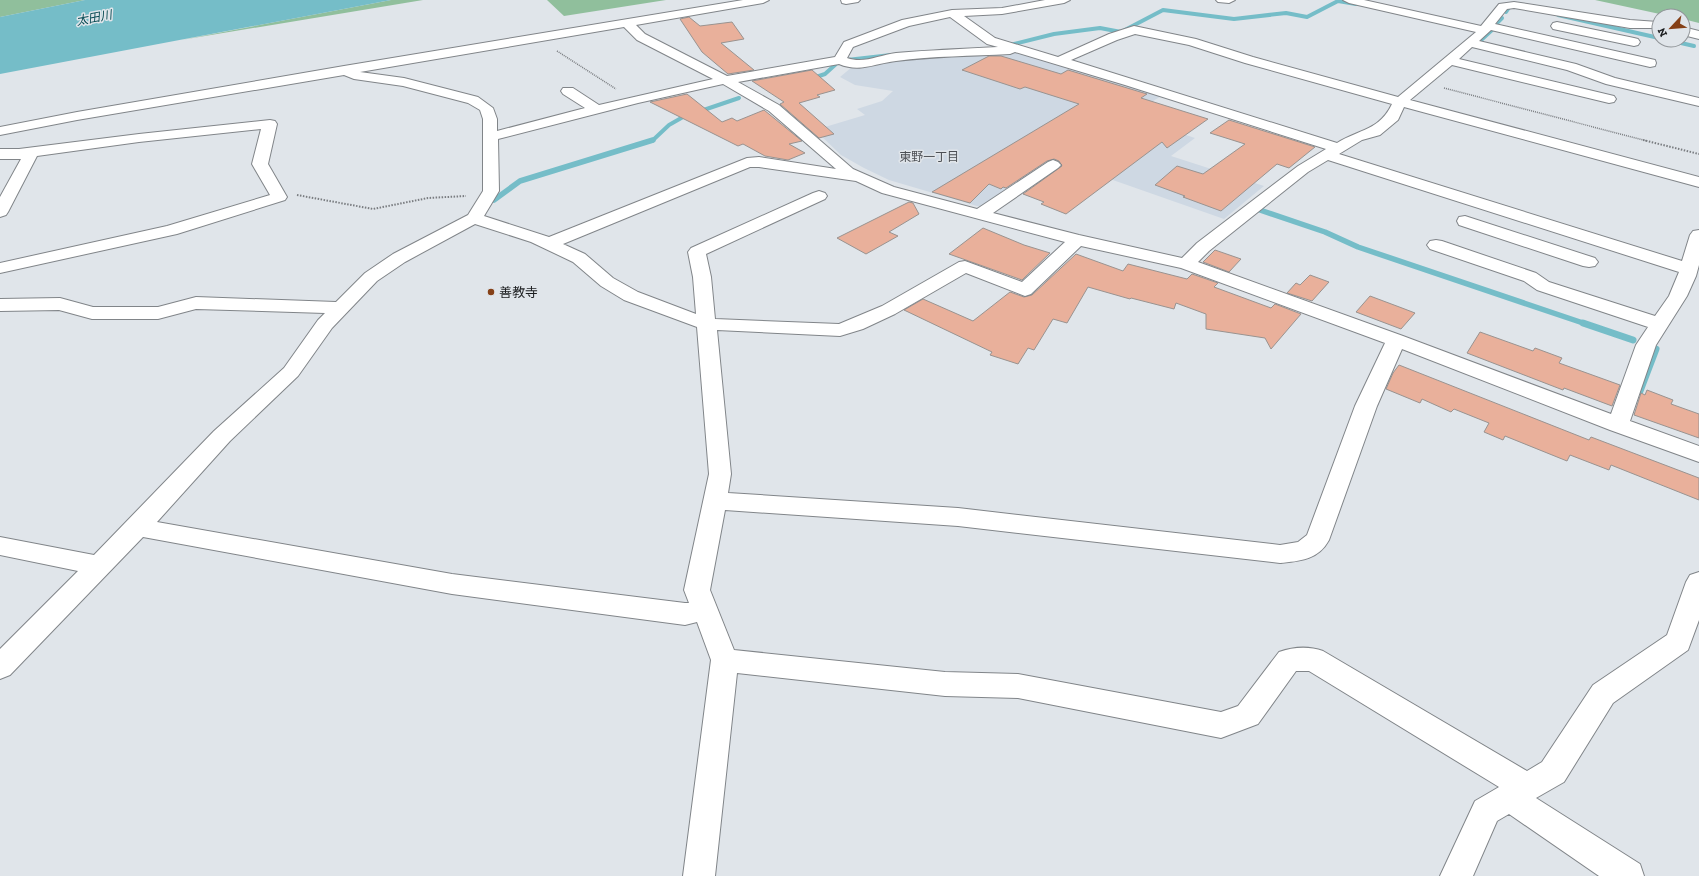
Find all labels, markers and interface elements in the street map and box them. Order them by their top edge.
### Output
water label: 太田川 [75,7,115,28]
north arrow [1651,8,1691,48]
text: N [1655,25,1670,39]
district label: 東野一丁目 [899,150,959,164]
place label: 善教寺 [499,285,538,300]
marker: 善教寺 [486,287,496,297]

